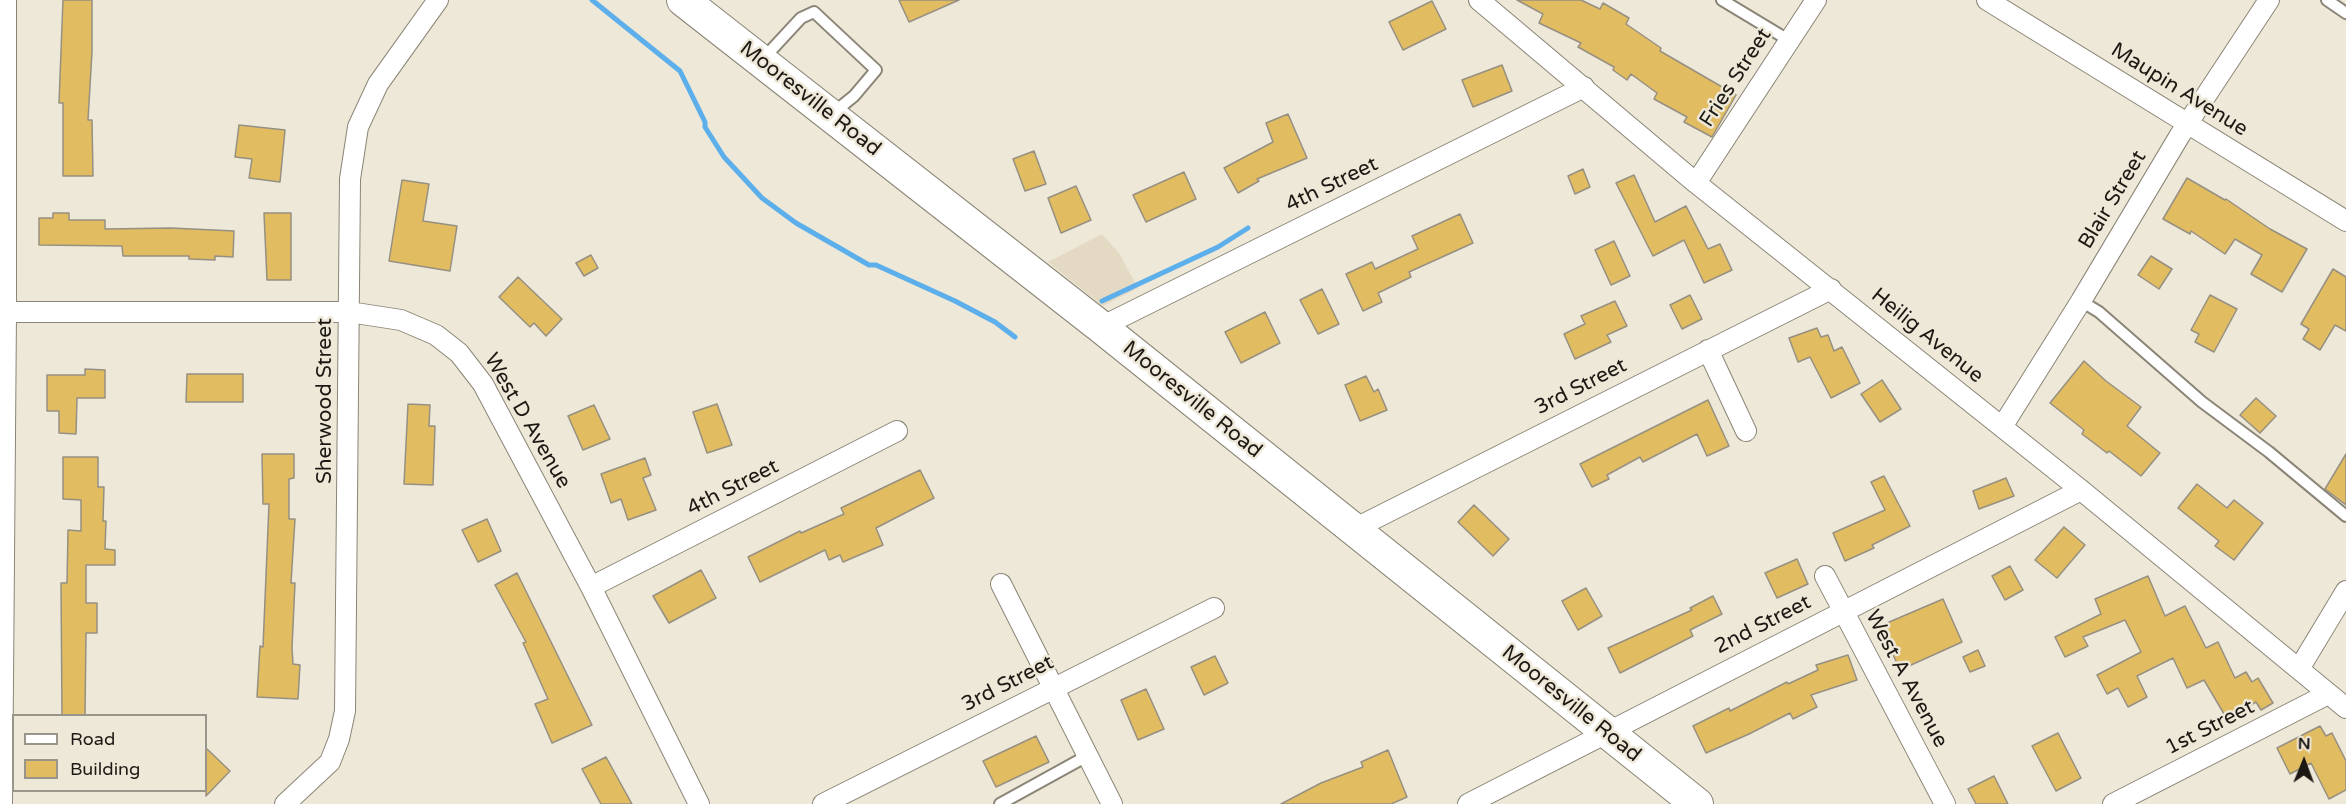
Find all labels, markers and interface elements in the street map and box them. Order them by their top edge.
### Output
street label: Fries Street [1695,24,1777,132]
street label: Mooresville Road [734,36,886,162]
street label: Maupin Avenue [2106,38,2252,142]
street label: Blair Street [2074,146,2152,254]
street label: 4th Street [1282,152,1382,218]
street label: Heilig Avenue [1866,283,1988,389]
street label: Sherwood Street [312,318,338,484]
street label: Mooresville Road [1117,336,1267,464]
street label: West D Avenue [478,349,576,493]
street label: 3rd Street [1531,353,1631,421]
street label: 4th Street [683,454,783,522]
street label: 2nd Street [1711,590,1815,660]
street label: West A Avenue [1859,606,1953,752]
street label: Mooresville Road [1496,640,1646,768]
street label: 3rd Street [958,650,1058,718]
street label: 1st Street [2161,695,2259,761]
legend [12,714,207,792]
text: Road [70,728,115,750]
north arrow [2274,732,2334,792]
text: N [2298,734,2311,754]
text: Building [70,758,140,780]

